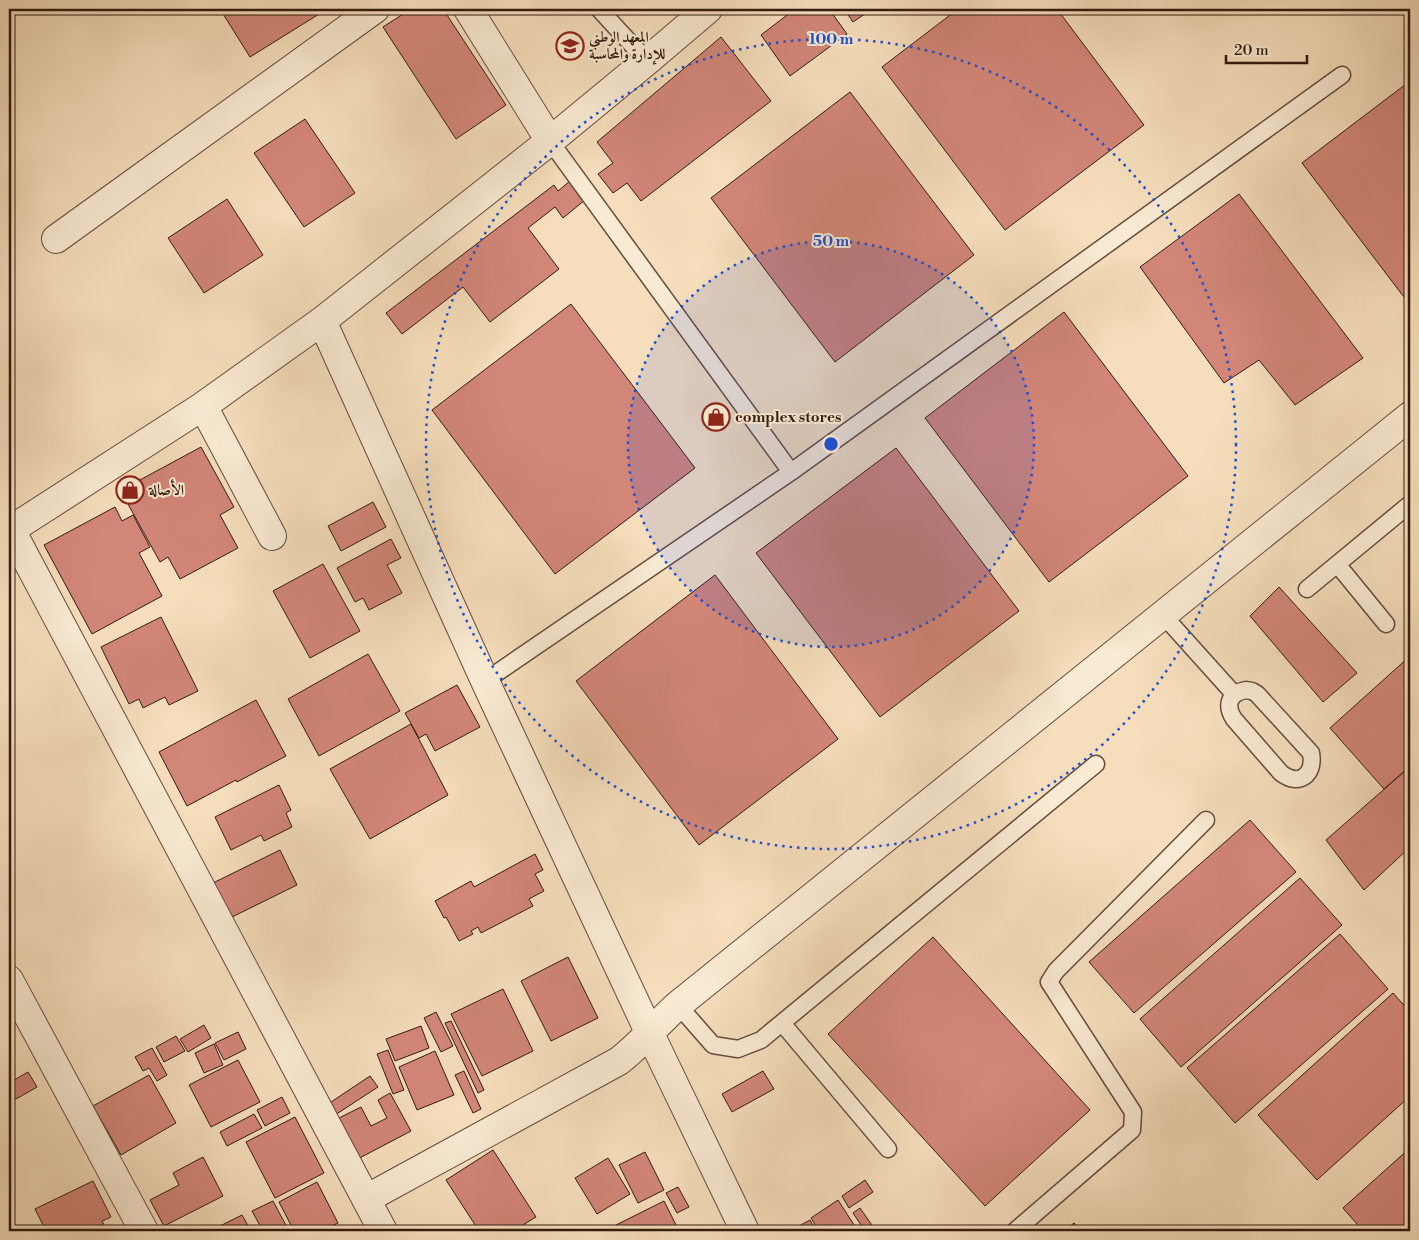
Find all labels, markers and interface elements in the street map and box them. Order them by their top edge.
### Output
place label: المعهد الوطني للإدارة والمحاسبة [589,28,665,65]
text: 100 m [809,30,854,49]
school or university icon: المعهد الوطني للإدارة والمحاسبة [555,31,585,61]
scale bar [1226,32,1308,64]
text: 20 m [1234,41,1269,60]
text: 50 m [813,232,849,251]
shop icon: complex stores [701,402,731,432]
place label: complex stores [735,408,842,427]
centre of rings [822,435,840,453]
shop icon: الأصالة [115,475,145,505]
place label: الأصالة [148,479,184,500]

